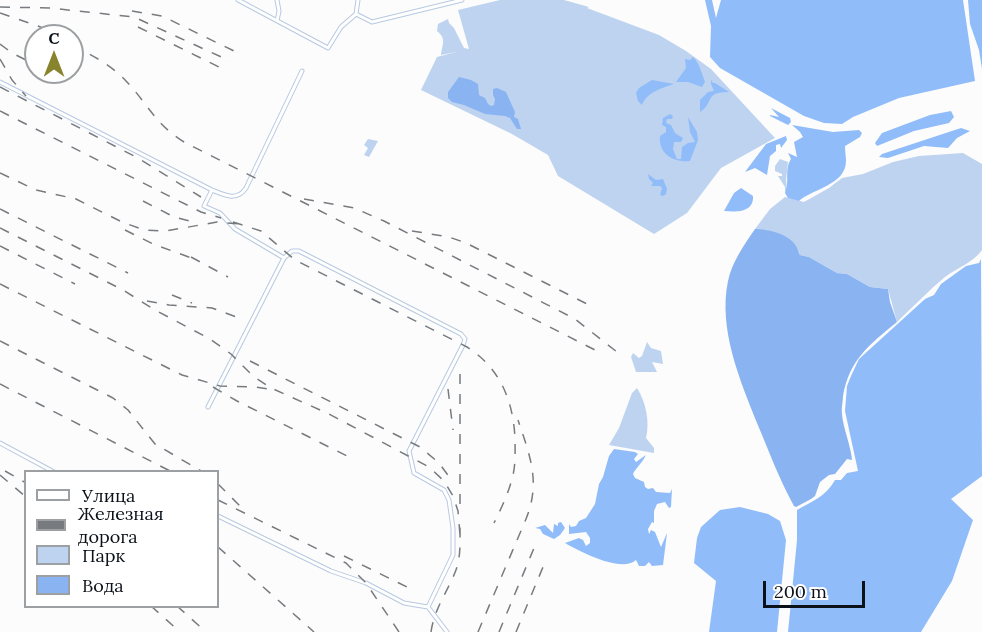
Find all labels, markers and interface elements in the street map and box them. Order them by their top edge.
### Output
north arrow [24,24,84,84]
text: С [48,28,60,48]
legend [24,470,219,608]
text: Улица [82,484,135,507]
text: Железная дорога [78,502,164,548]
text: Парк [82,544,125,567]
scale bar [766,569,868,607]
text: Вода [82,574,124,597]
text: 200 m [774,580,827,603]

